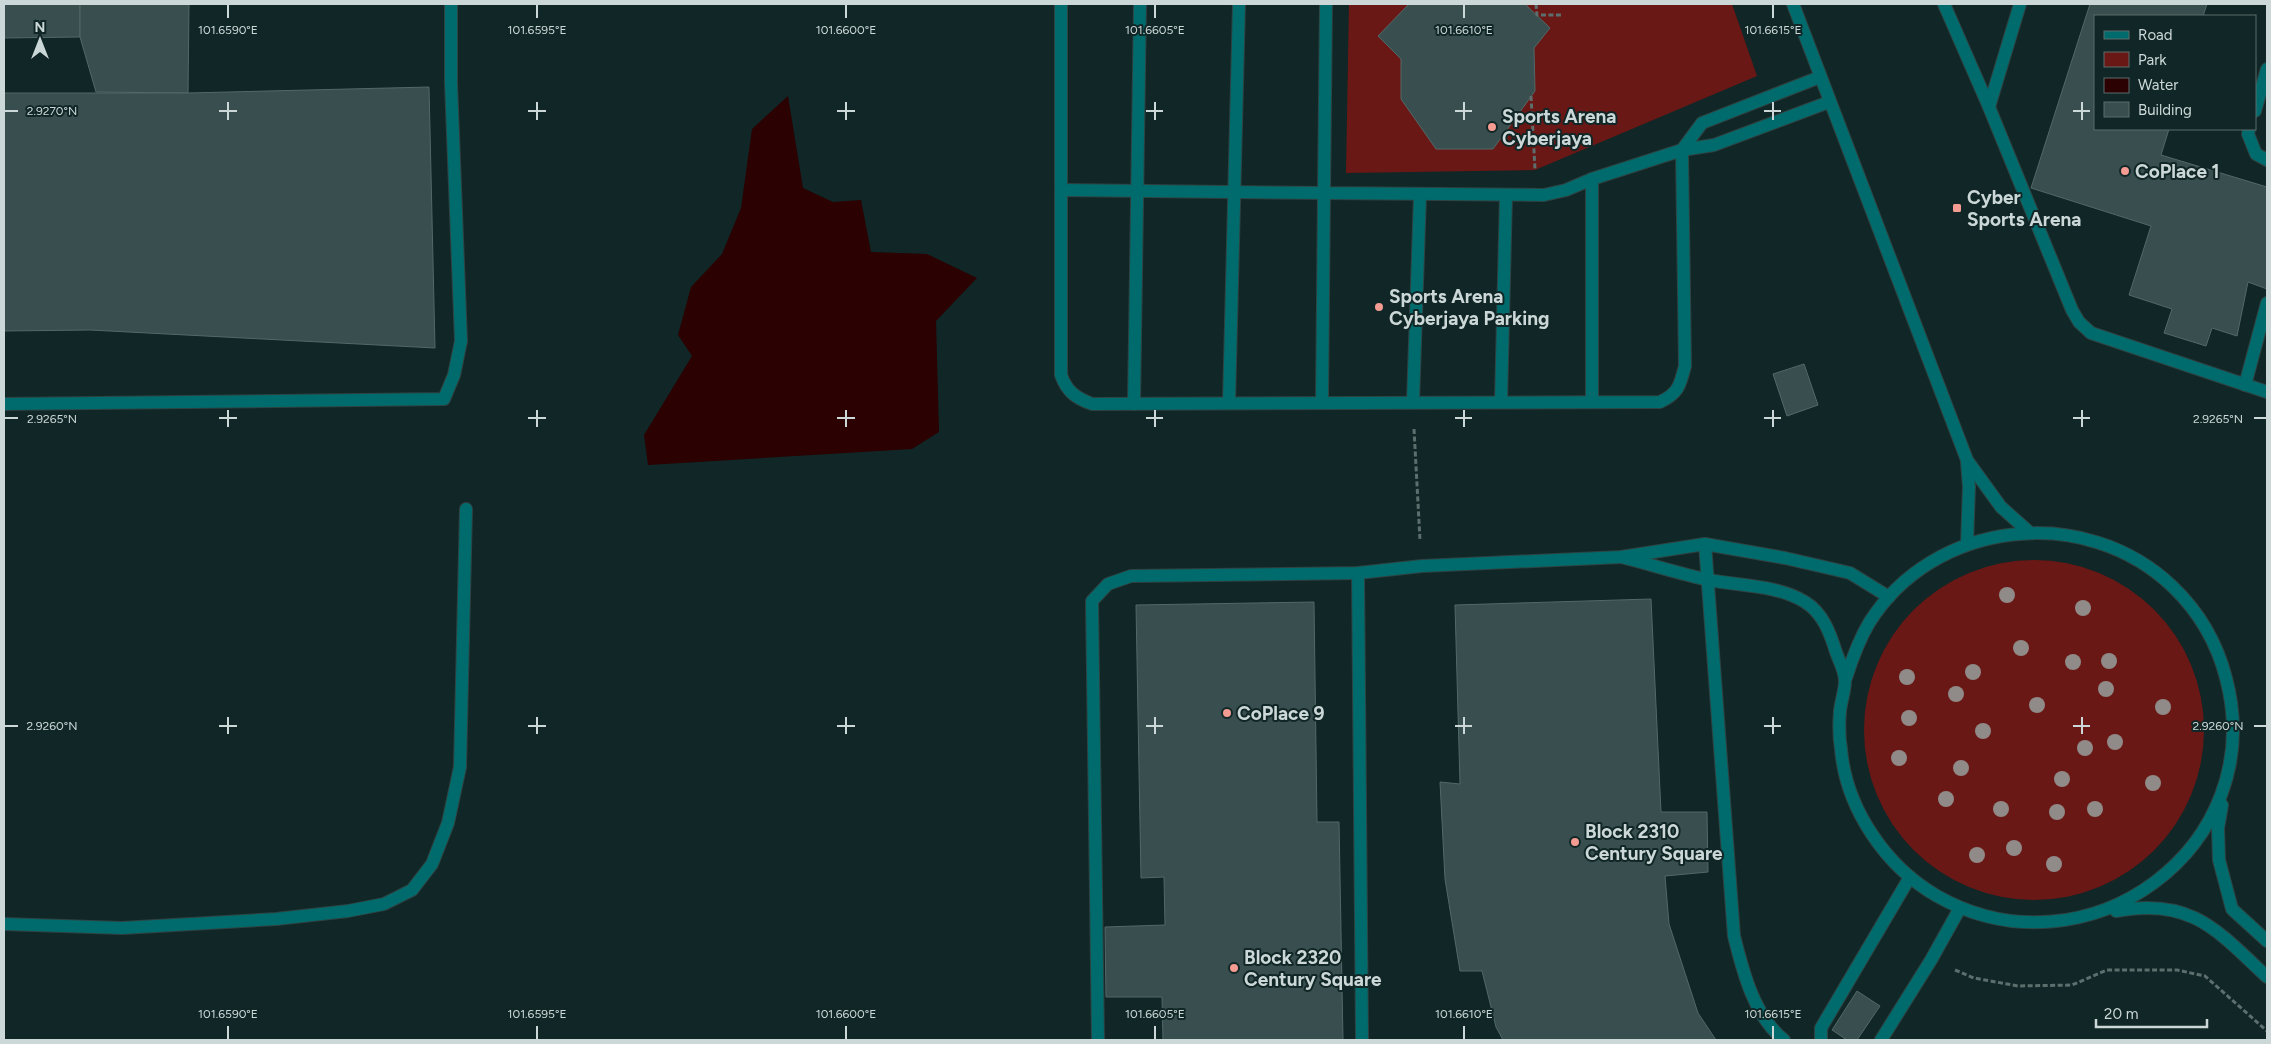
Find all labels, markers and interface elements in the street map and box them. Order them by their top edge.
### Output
north arrow [15,15,65,65]
legend [2094,15,2256,130]
text: N [35,19,45,36]
text: 101.6590°E [198,23,258,37]
text: 101.6595°E [507,23,567,37]
text: 101.6600°E [816,23,876,37]
text: 101.6605°E [1125,23,1185,37]
text: 101.6610°E [1435,23,1493,37]
text: 101.6615°E [1744,23,1802,37]
text: Road [2138,26,2173,44]
text: Park [2138,51,2167,69]
text: Water [2138,76,2178,94]
text: Building [2138,101,2192,119]
text: 2.9270°N [27,104,77,118]
place label: Sports Arena Cyberjaya [1502,105,1616,150]
marker: Sports Arena Cyberjaya [1486,121,1498,133]
place label: CoPlace 1 [2135,160,2220,183]
marker: CoPlace 1 [2119,165,2131,177]
place label: Cyber Sports Arena [1967,186,2081,231]
marker: Cyber Sports Arena [1951,202,1963,214]
place label: Sports Arena Cyberjaya Parking [1389,285,1549,330]
marker: Sports Arena Cyberjaya Parking [1373,301,1385,313]
text: 2.9265°N [27,412,77,426]
text: 2.9265°N [2193,412,2243,426]
place label: CoPlace 9 [1237,702,1325,725]
marker: CoPlace 9 [1221,707,1233,719]
text: 2.9260°N [27,719,77,733]
text: 2.9260°N [2193,719,2243,733]
place label: Block 2310 Century Square [1585,820,1723,865]
marker: Block 2310 Century Square [1569,836,1581,848]
place label: Block 2320 Century Square [1244,946,1382,991]
marker: Block 2320 Century Square [1228,962,1240,974]
scale bar [2096,996,2207,1028]
text: 20 m [2104,1005,2138,1023]
text: 101.6590°E [198,1007,258,1021]
text: 101.6595°E [507,1007,567,1021]
text: 101.6600°E [816,1007,876,1021]
text: 101.6605°E [1125,1007,1185,1021]
text: 101.6610°E [1435,1007,1493,1021]
text: 101.6615°E [1744,1007,1802,1021]

